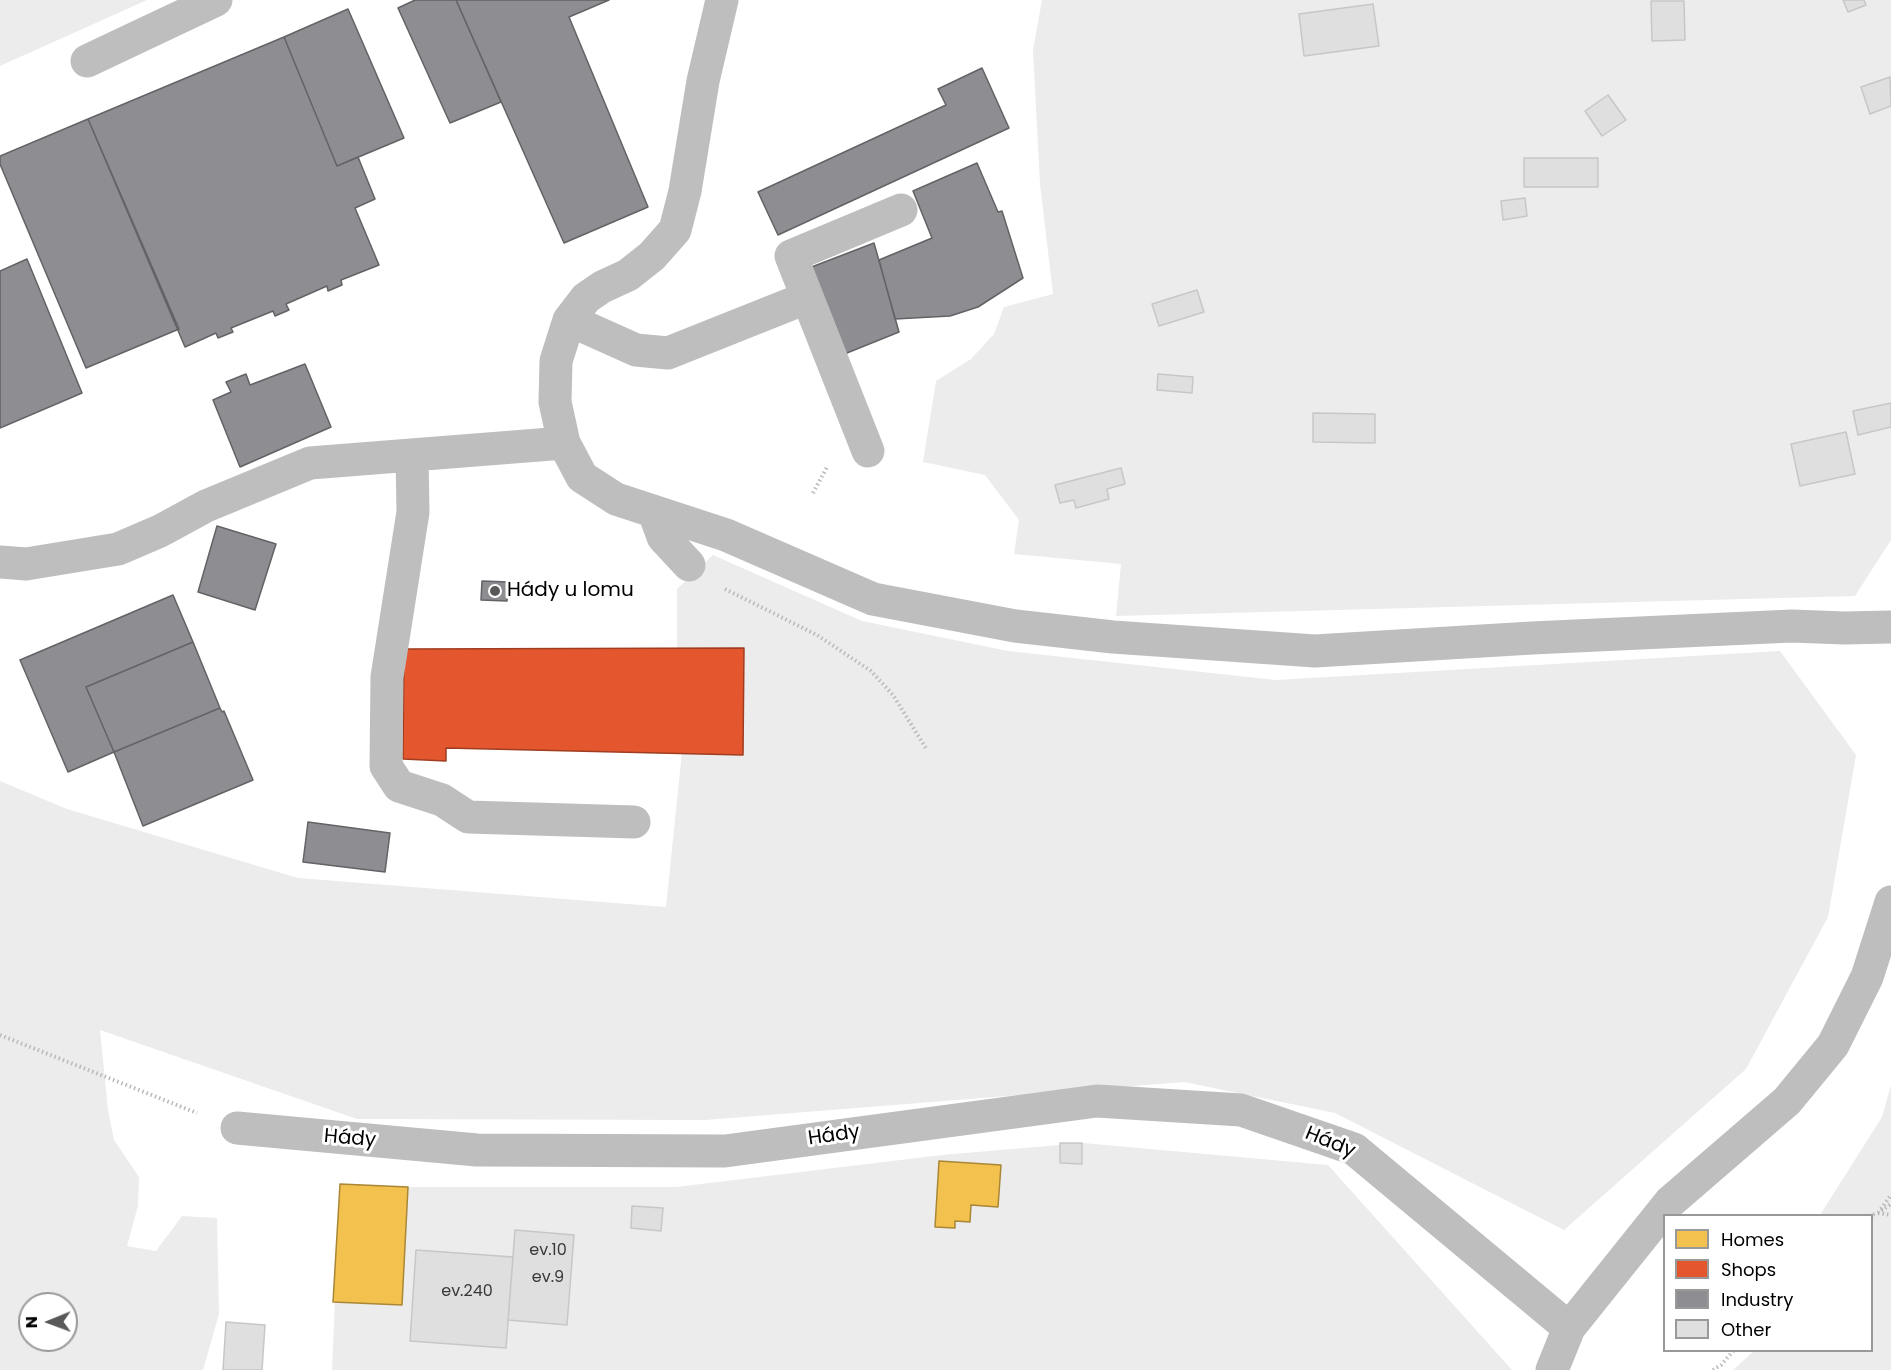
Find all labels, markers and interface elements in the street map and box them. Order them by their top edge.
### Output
place label: Hády u lomu [507,579,634,603]
marker: Hády u lomu [488,584,502,598]
street label: Hády [807,1120,861,1152]
street label: Hády [1301,1122,1359,1164]
street label: Hády [323,1125,377,1153]
legend [1663,1214,1873,1352]
text: Homes [1721,1227,1784,1252]
house number: ev.10 [529,1241,567,1261]
text: Shops [1721,1257,1776,1282]
house number: ev.9 [532,1268,564,1288]
house number: ev.240 [441,1282,493,1302]
text: Industry [1721,1287,1793,1312]
north arrow [18,1292,78,1352]
text: N [20,1316,43,1329]
text: Other [1721,1317,1771,1342]

